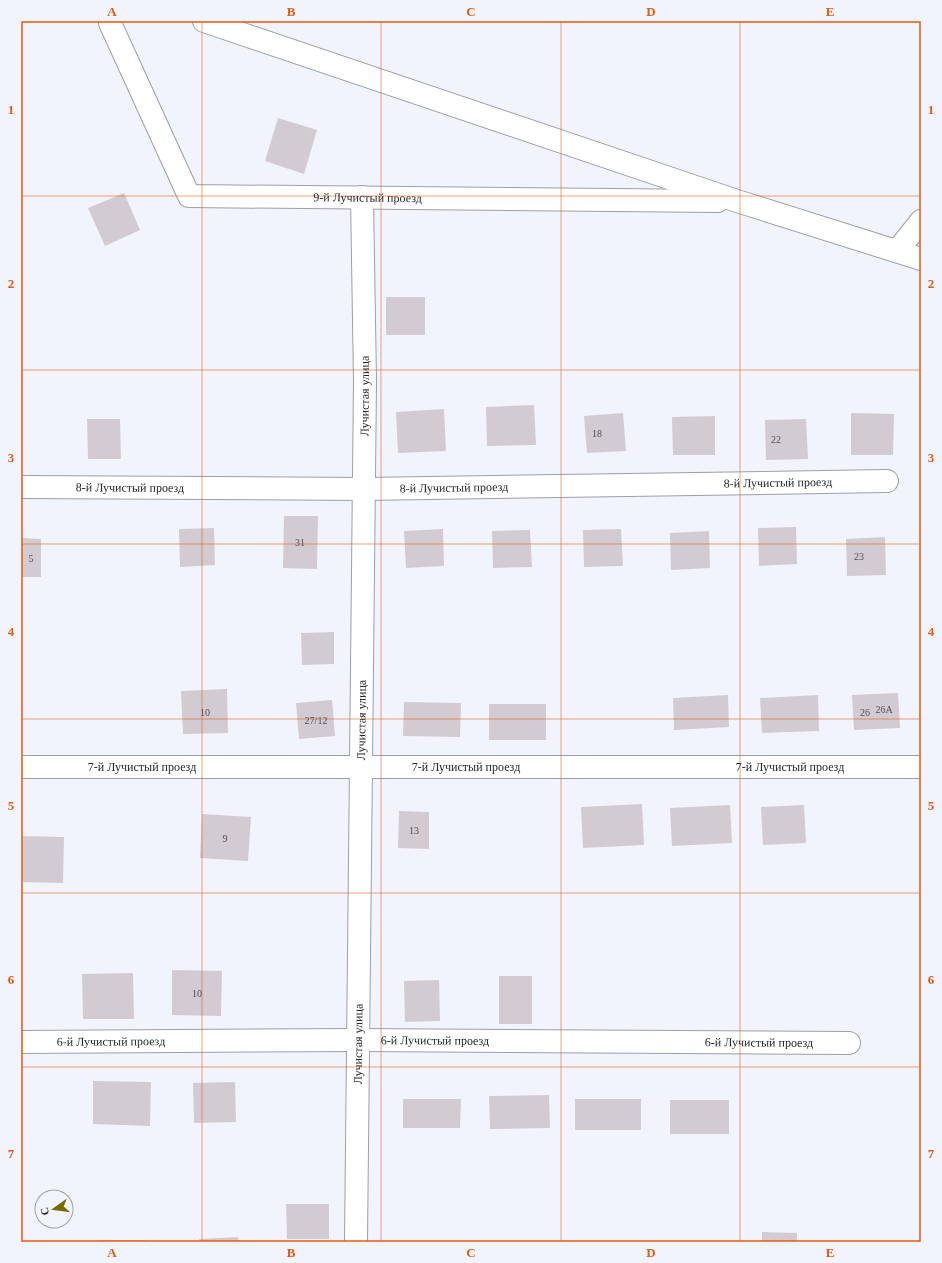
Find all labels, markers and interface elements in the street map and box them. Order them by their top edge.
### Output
text: A [107,4,117,19]
text: B [287,4,296,19]
text: C [466,4,476,19]
text: D [646,4,656,19]
text: E [826,4,834,19]
text: 1 [8,102,14,117]
text: 1 [928,102,934,117]
street label: 9-й Лучистый проезд [313,190,422,205]
text: 2 [8,276,14,291]
text: 2 [928,276,934,291]
street label: Лучистая улица [357,355,372,436]
house number: 18 [592,428,602,439]
house number: 22 [771,434,781,445]
text: 3 [8,450,15,465]
text: 3 [928,450,935,465]
street label: 8-й Лучистый проезд [724,475,832,490]
street label: 8-й Лучистый проезд [76,480,184,495]
street label: 8-й Лучистый проезд [400,480,508,495]
house number: 31 [295,537,305,548]
house number: 23 [854,551,864,562]
house number: 5 [29,553,34,564]
text: 4 [8,624,15,639]
text: 4 [928,624,935,639]
street label: Лучистая улица [354,679,369,760]
house number: 26А [875,704,893,715]
house number: 10 [200,707,210,718]
house number: 26 [860,707,870,718]
house number: 27/12 [305,715,327,726]
street label: 7-й Лучистый проезд [88,760,196,774]
street label: 7-й Лучистый проезд [412,760,520,774]
street label: 7-й Лучистый проезд [736,760,844,774]
text: 5 [8,798,15,813]
text: 5 [928,798,935,813]
house number: 13 [409,825,419,836]
house number: 9 [223,833,228,844]
text: 6 [8,972,15,987]
text: 6 [928,972,935,987]
house number: 10 [192,988,202,999]
street label: Лучистая улица [351,1003,365,1084]
street label: 6-й Лучистый проезд [381,1033,489,1048]
street label: 6-й Лучистый проезд [57,1034,165,1049]
street label: 6-й Лучистый проезд [705,1035,813,1050]
text: 7 [8,1146,15,1161]
text: 7 [928,1146,935,1161]
north arrow [34,1189,74,1229]
text: С [38,1206,51,1217]
text: A [107,1245,117,1260]
text: B [287,1245,296,1260]
text: C [466,1245,476,1260]
text: D [646,1245,656,1260]
text: E [826,1245,834,1260]

